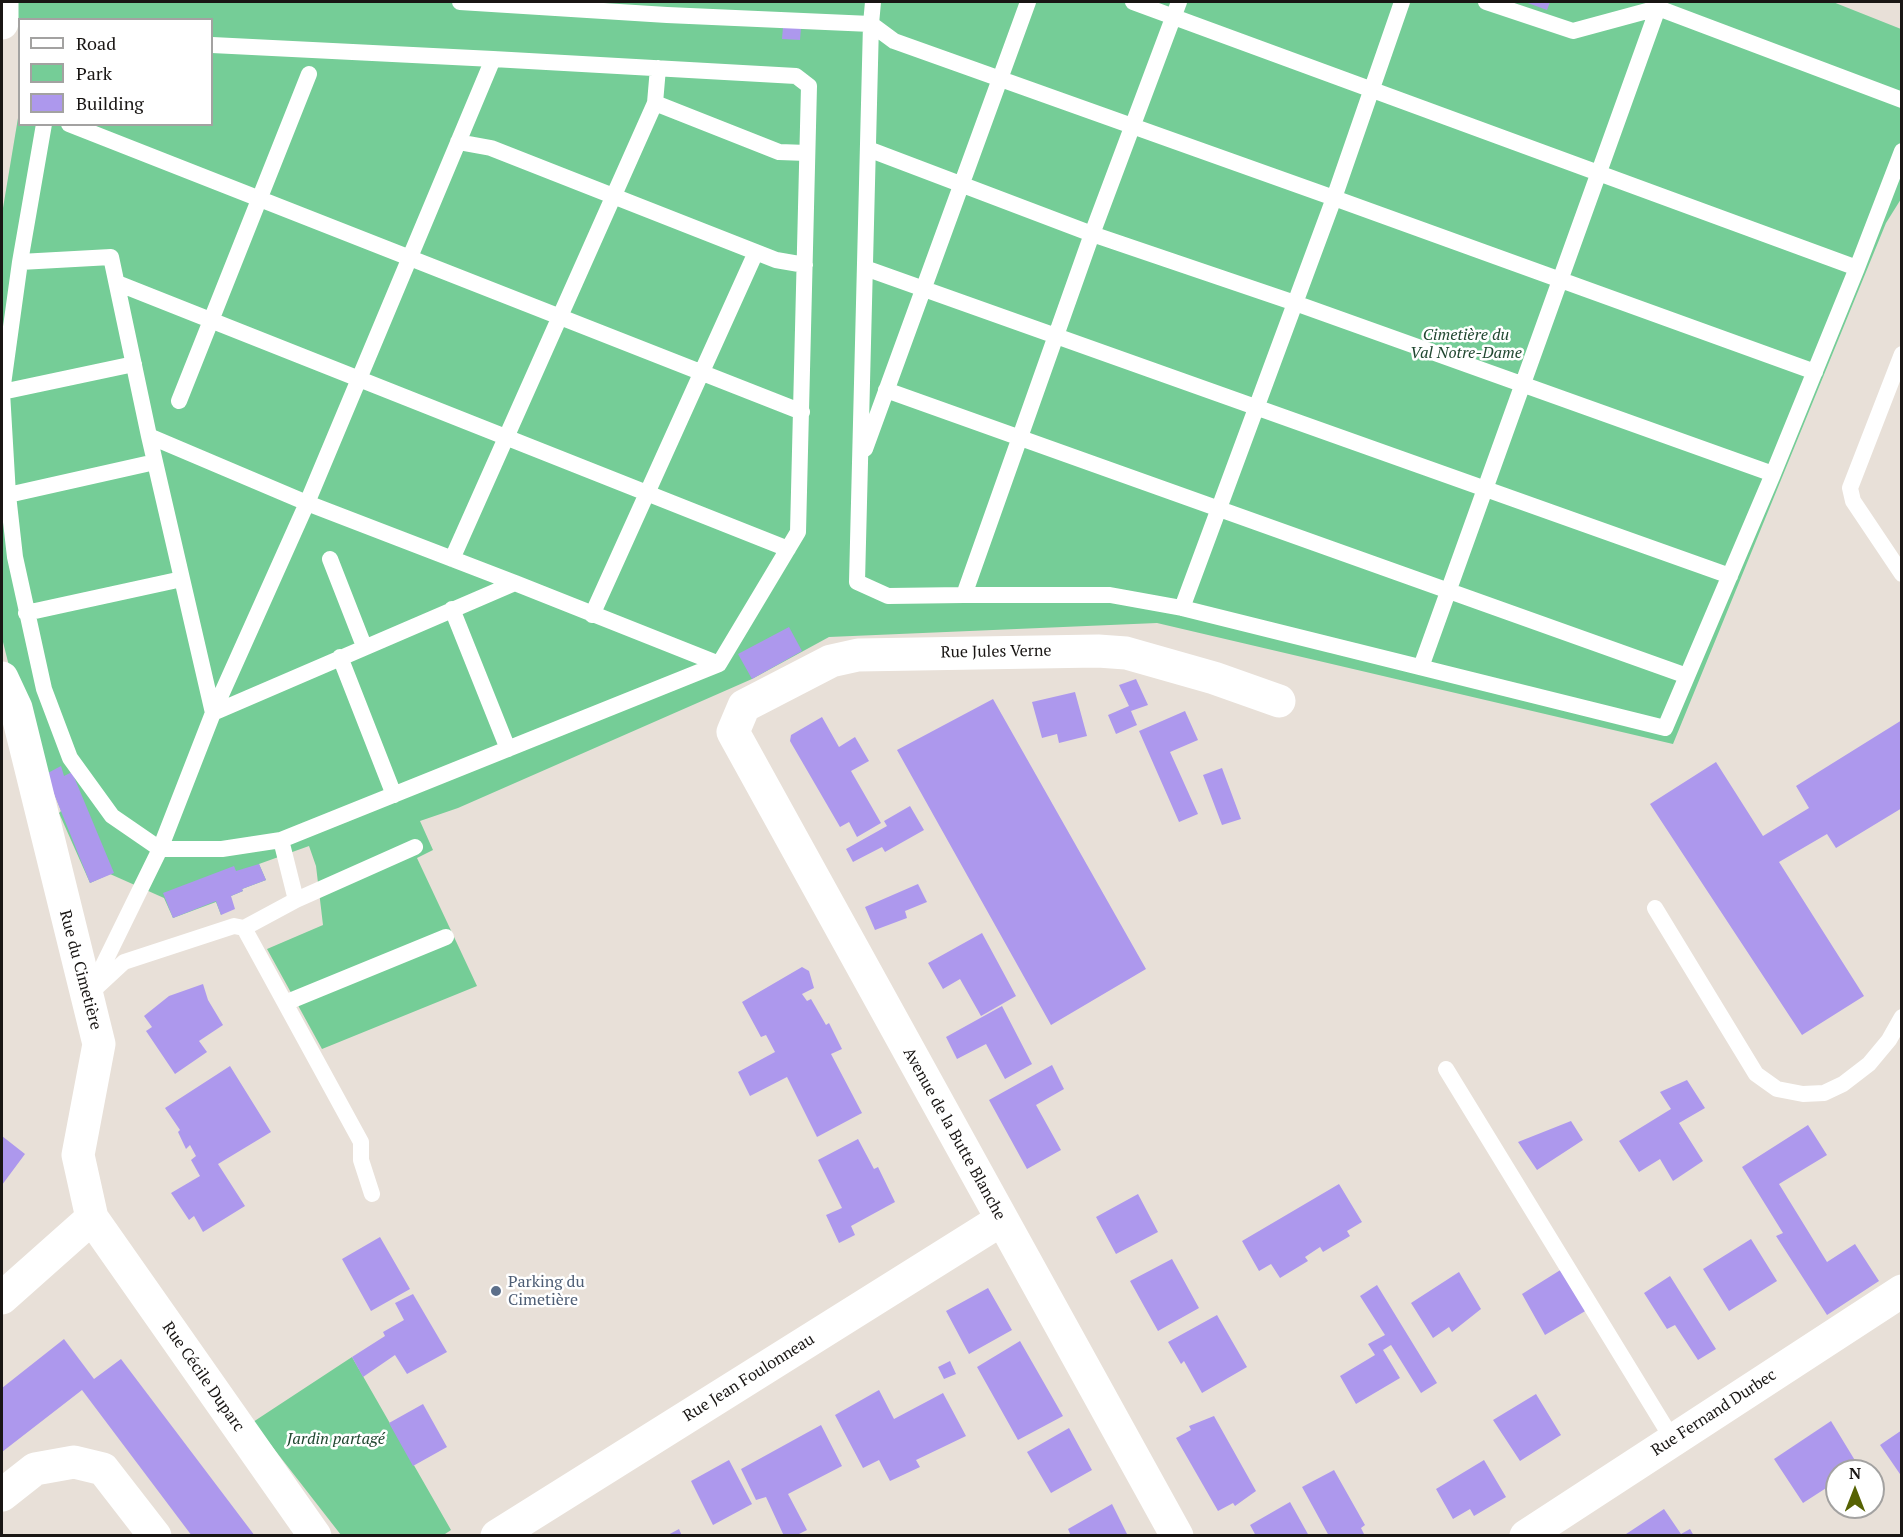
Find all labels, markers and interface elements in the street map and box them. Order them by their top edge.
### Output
legend [18,18,213,126]
text: Road [76,31,116,55]
text: Park [76,61,112,85]
text: Building [76,91,144,115]
park label: Cimetière du Val Notre-Dame [1410,325,1522,363]
street label: Rue Jules Verne [940,641,1052,663]
street label: Rue du Cimetière [55,908,105,1032]
street label: Avenue de la Butte Blanche [899,1045,1009,1223]
place label: Parking du Cimetière [508,1272,585,1310]
marker: Parking du Cimetière [489,1284,503,1298]
street label: Rue Cécile Duparc [158,1318,248,1436]
street label: Rue Jean Foulonneau [680,1330,818,1426]
street label: Rue Fernand Durbec [1648,1365,1780,1461]
park label: Jardin partagé [287,1429,385,1449]
north arrow [1825,1459,1885,1519]
text: N [1849,1462,1861,1484]

